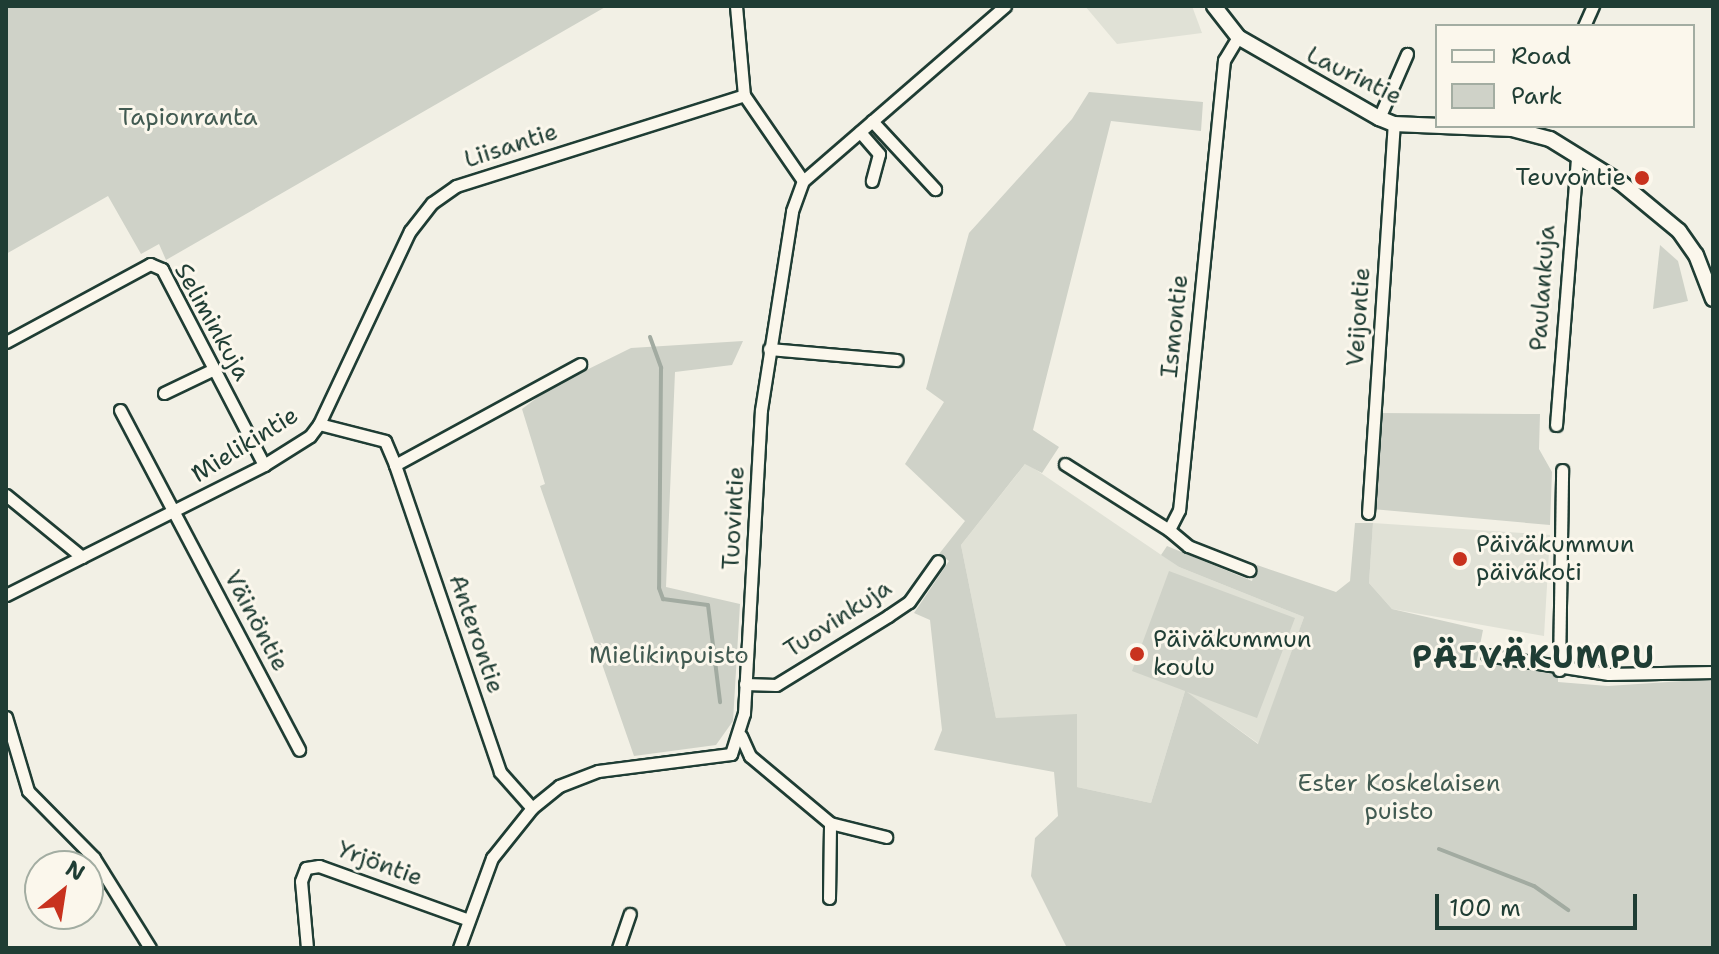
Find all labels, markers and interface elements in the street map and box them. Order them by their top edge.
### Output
legend [1435,24,1695,128]
text: Road [1511,40,1571,72]
street label: Laurintie [1302,41,1406,111]
text: Park [1511,80,1563,112]
park label: Tapionranta [118,104,258,132]
street label: Liisantie [461,117,561,175]
place label: Teuvontie [1515,164,1626,192]
marker: Teuvontie [1633,169,1651,187]
street label: Paulankuja [1524,224,1562,352]
street label: Seliminkuja [168,258,256,386]
street label: Veijontie [1341,266,1377,368]
street label: Ismontie [1155,273,1195,379]
street label: Mielikintie [186,401,304,489]
street label: Tuovintie [717,465,751,571]
place label: Päiväkummun päiväkoti [1476,531,1634,587]
marker: Päiväkummun päiväkoti [1451,550,1469,568]
street label: Väinöntie [217,566,295,676]
street label: Anterontie [442,571,510,697]
street label: Tuovinkuja [779,574,897,664]
place label: Päiväkummun koulu [1153,626,1311,682]
district label: PÄIVÄKUMPU [1412,638,1656,676]
park label: Mielikinpuisto [589,642,749,670]
marker: Päiväkummun koulu [1128,645,1146,663]
park label: Ester Koskelaisen puisto [1298,770,1500,826]
street label: Yrjöntie [333,835,427,893]
north arrow [24,850,104,930]
text: N [60,854,90,887]
scale bar [1439,878,1641,928]
text: 100 m [1449,892,1521,924]

